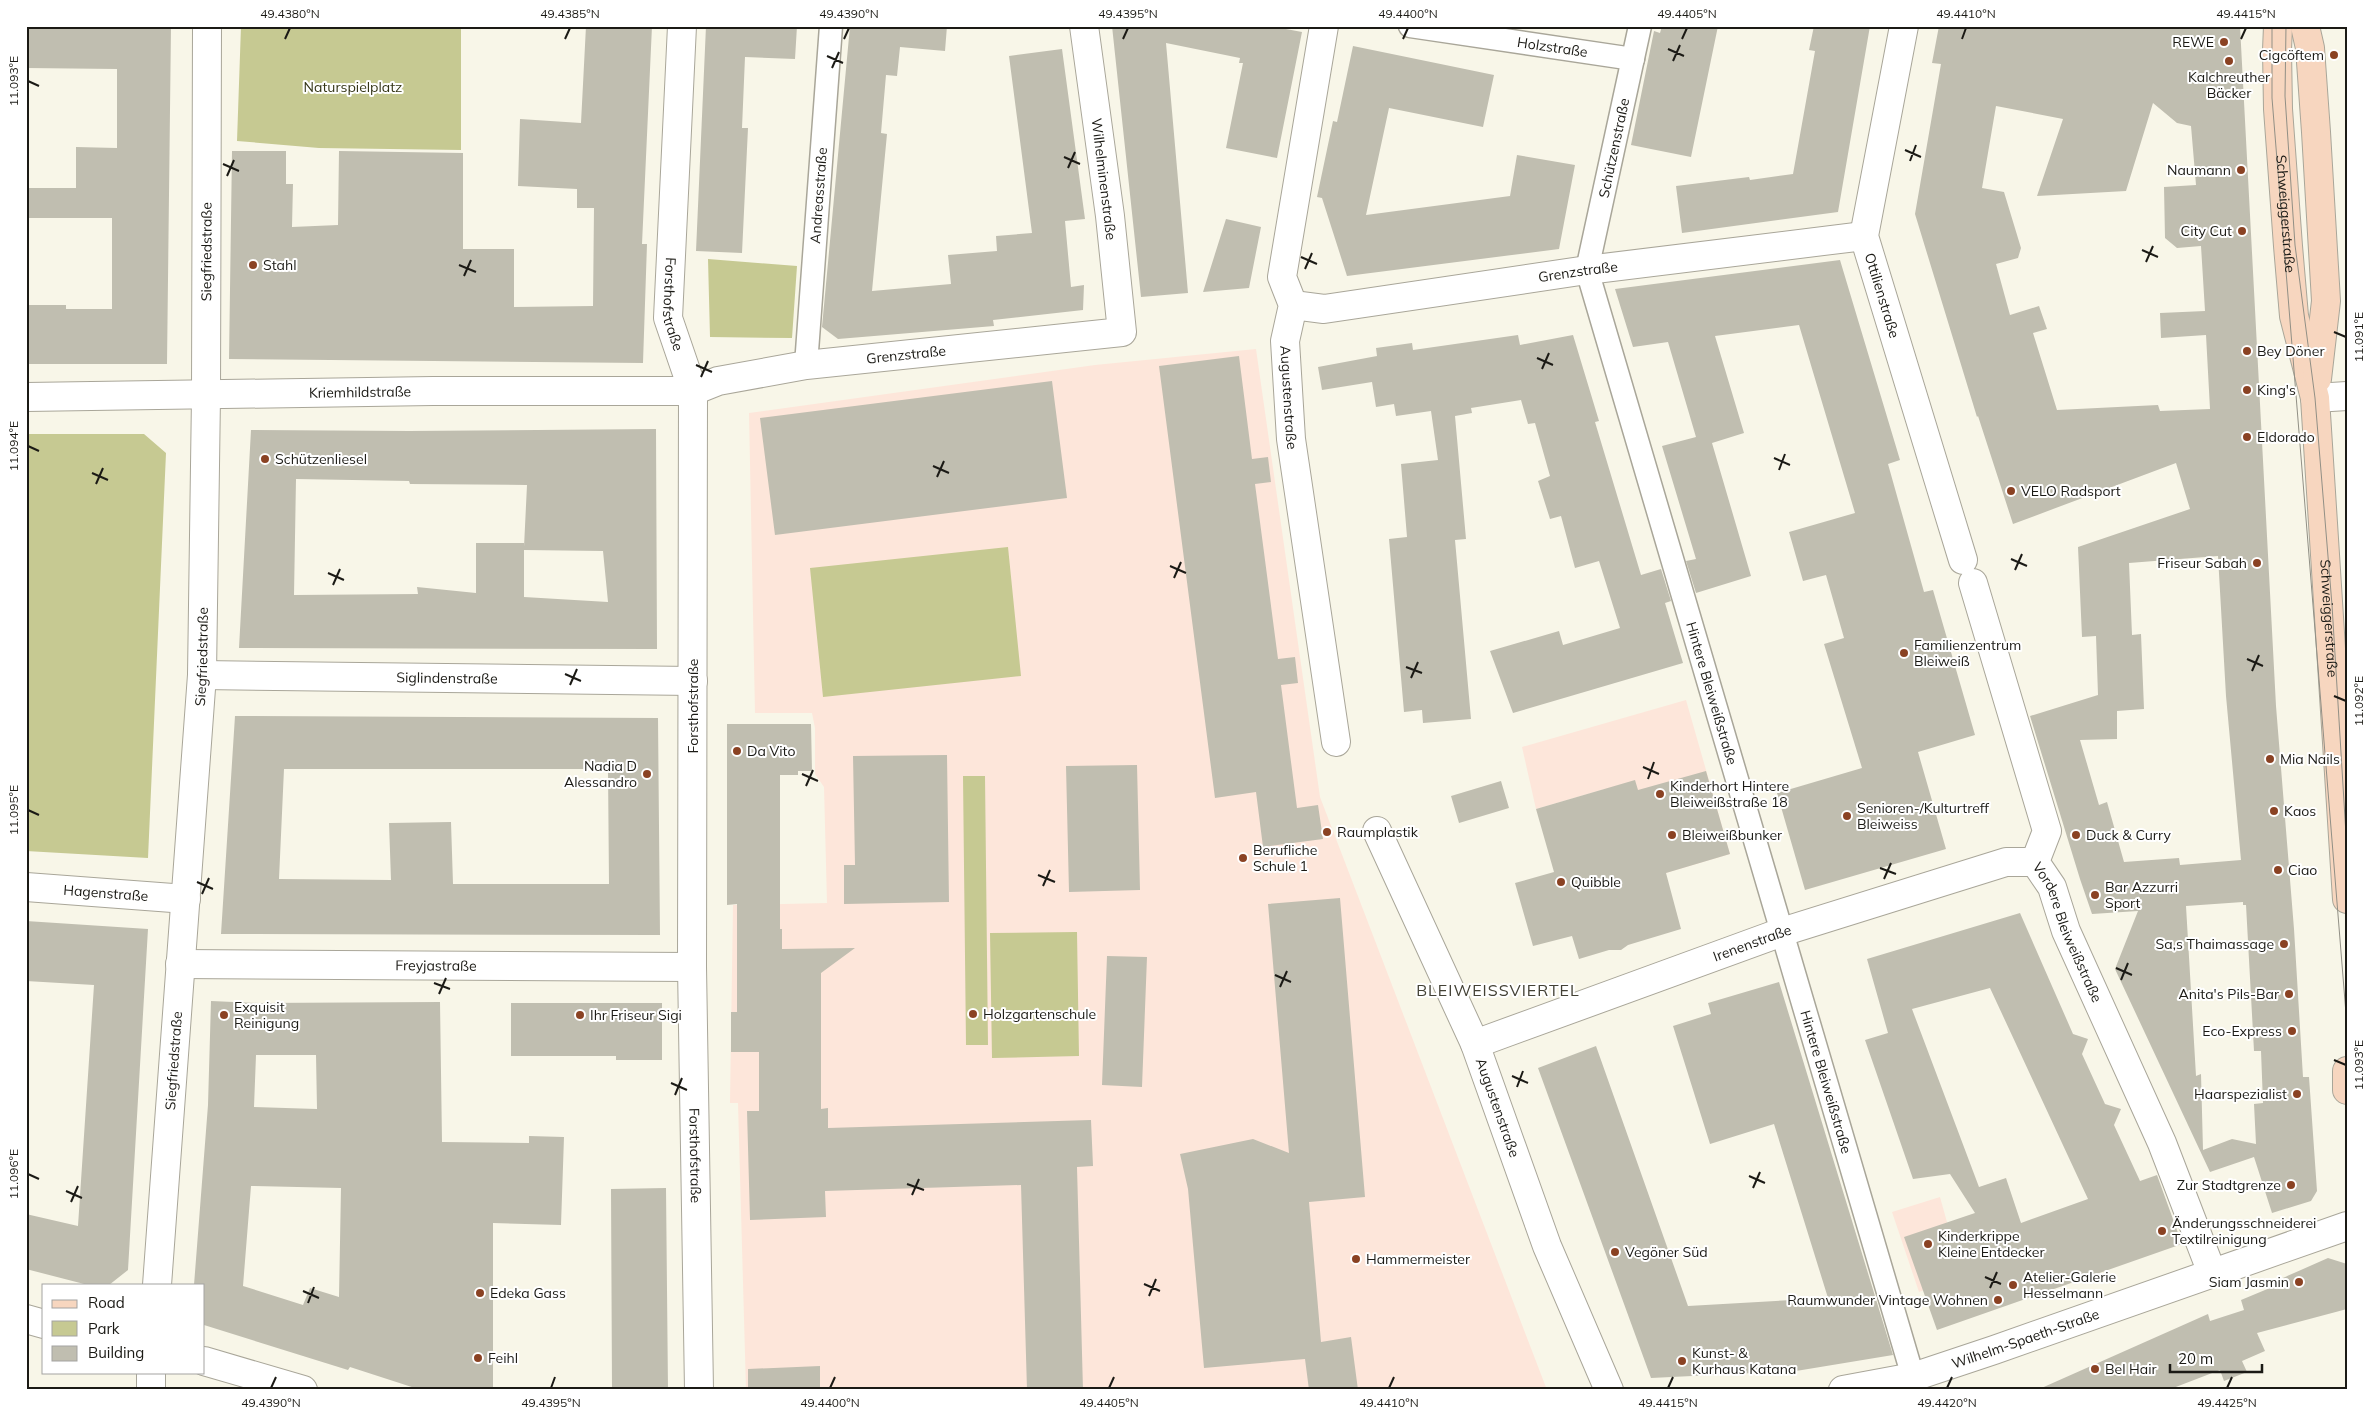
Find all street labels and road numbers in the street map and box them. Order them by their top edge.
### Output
street label: Holzstraße [1516,33,1589,61]
street label: Schützenstraße [1595,97,1633,199]
street label: Wilhelminenstraße [1088,117,1120,241]
street label: Andreasstraße [806,147,831,244]
street label: Schweiggerstraße [2272,154,2299,273]
street label: Siegfriedstraße [197,202,216,301]
street label: Ottilienstraße [1861,251,1904,340]
street label: Forsthofstraße [659,257,688,353]
street label: Grenzstraße [1537,257,1619,286]
street label: Grenzstraße [865,341,947,368]
street label: Augustenstraße [1276,345,1301,451]
street label: Kriemhildstraße [309,382,411,402]
street label: Schweiggerstraße [2316,559,2342,678]
street label: Siegfriedstraße [191,607,212,707]
street label: Hintere Bleiweißstraße [1682,620,1741,767]
street label: Forsthofstraße [684,659,702,753]
street label: Siglindenstraße [396,668,498,688]
street label: Vordere Bleiweißstraße [2029,859,2106,1005]
street label: Hagenstraße [63,881,149,905]
street label: Irenenstraße [1711,921,1793,965]
street label: Freyjastraße [395,956,477,975]
street label: Hintere Bleiweißstraße [1796,1008,1856,1156]
street label: Siegfriedstraße [161,1011,186,1111]
street label: Augustenstraße [1472,1056,1524,1160]
street label: Forsthofstraße [685,1108,705,1203]
street label: Wilhelm-Spaeth-Straße [1949,1305,2102,1372]

